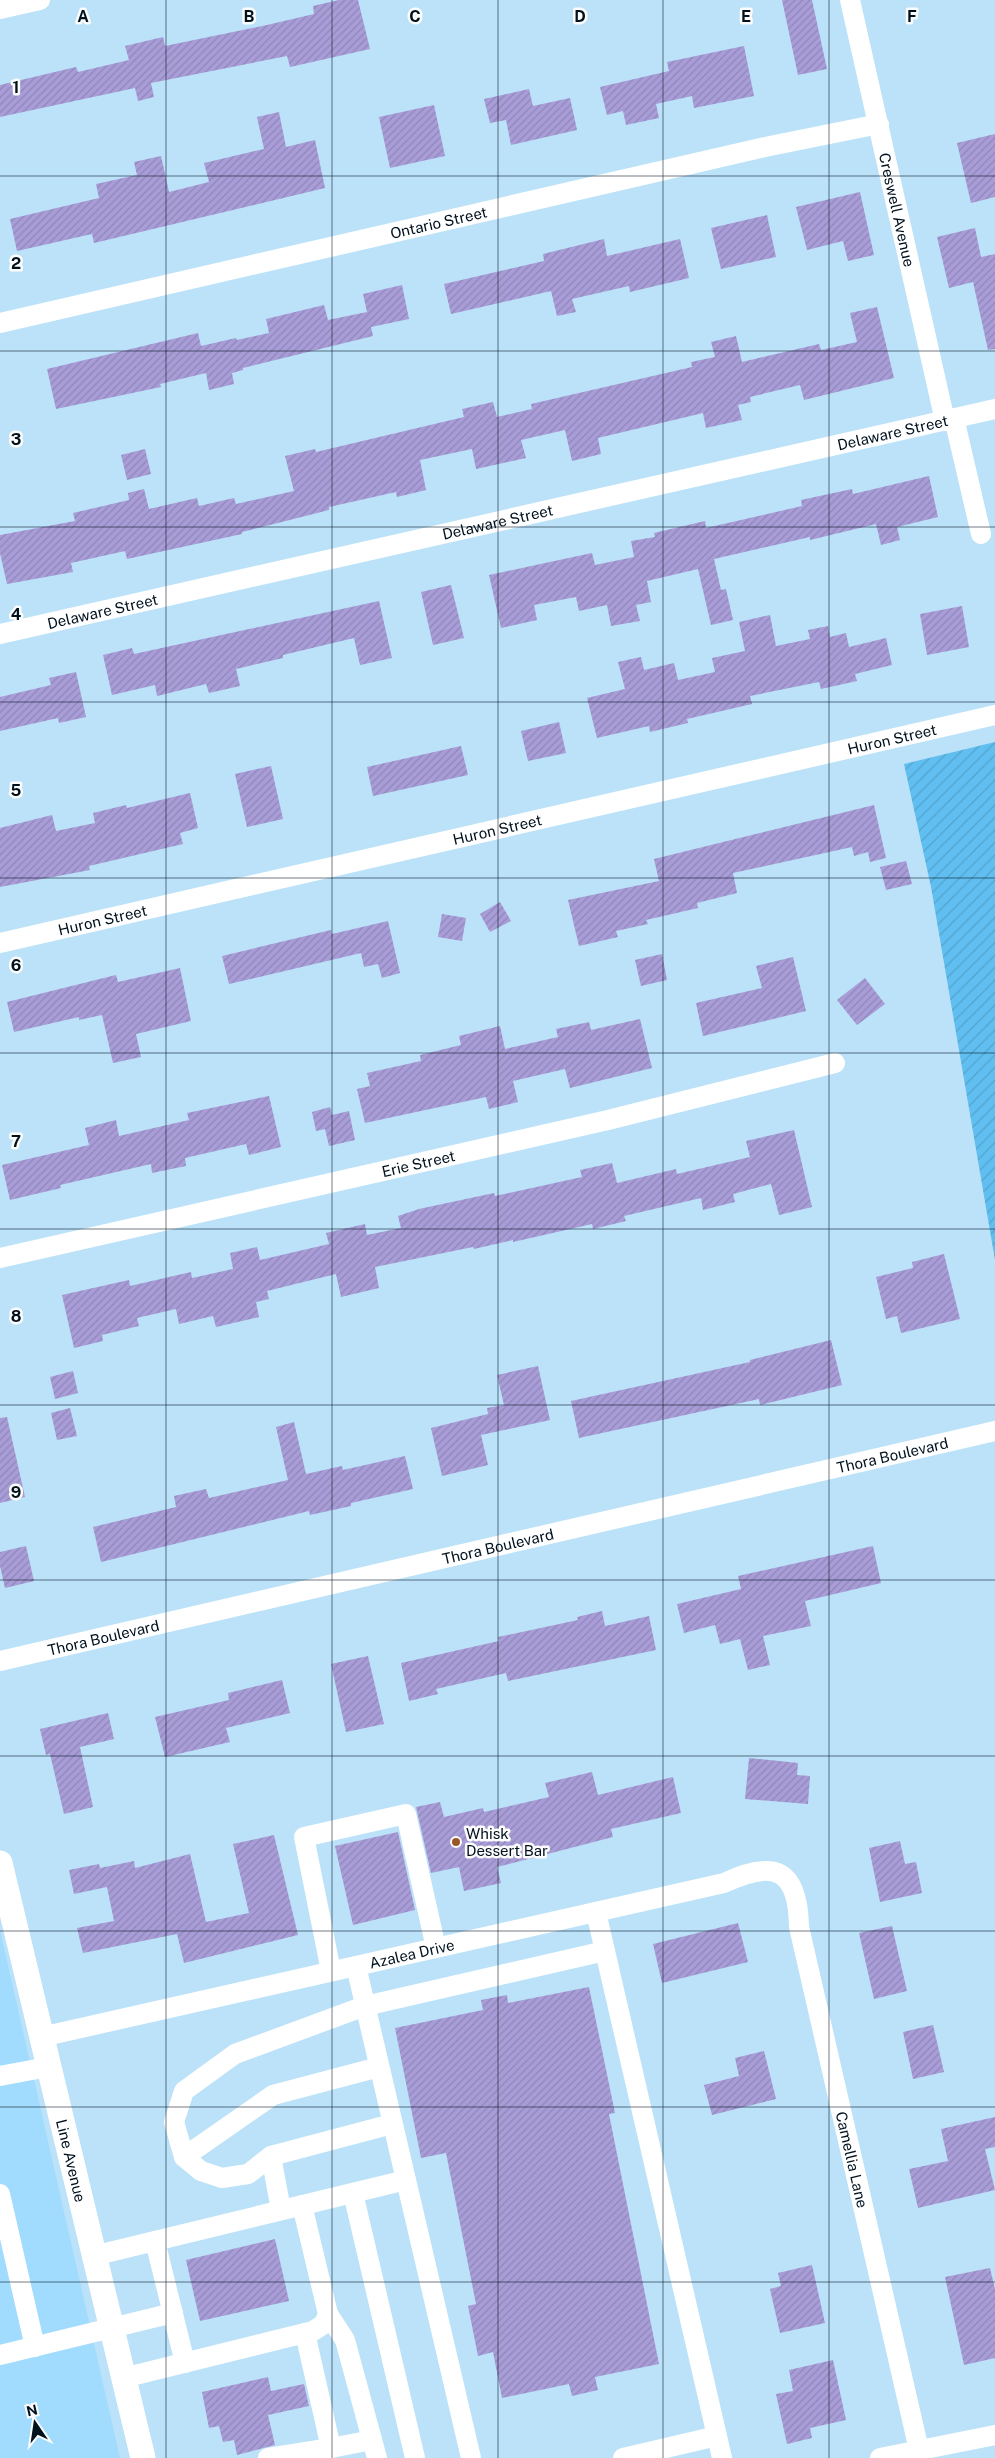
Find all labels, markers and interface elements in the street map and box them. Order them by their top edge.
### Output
text: A [77,7,89,26]
text: B [244,7,255,26]
text: C [409,7,421,26]
text: D [574,7,586,26]
text: E [741,7,751,26]
text: F [907,7,917,26]
text: 1 [13,78,19,97]
street label: Creswell Avenue [876,151,918,268]
street label: Ontario Street [388,203,489,241]
text: 2 [11,254,21,273]
street label: Delaware Street [836,411,950,453]
text: 3 [11,430,21,449]
street label: Delaware Street [440,501,555,542]
street label: Delaware Street [45,590,160,632]
text: 4 [11,605,22,624]
street label: Huron Street [846,720,938,757]
text: 5 [11,781,22,800]
street label: Huron Street [451,811,543,848]
street label: Huron Street [56,901,149,938]
text: 6 [11,956,21,975]
text: 7 [11,1132,21,1151]
street label: Erie Street [380,1146,457,1180]
text: 8 [11,1307,22,1326]
street label: Thora Boulevard [835,1434,950,1476]
text: 9 [11,1483,21,1502]
street label: Thora Boulevard [440,1525,555,1567]
street label: Thora Boulevard [46,1616,161,1658]
place label: Whisk Dessert Bar [466,1825,548,1859]
marker: Whisk Dessert Bar [450,1836,462,1848]
street label: Azalea Drive [368,1936,456,1971]
street label: Camellia Lane [833,2110,872,2209]
street label: Line Avenue [53,2117,90,2204]
north arrow [10,2398,60,2448]
text: N [25,2401,39,2419]

